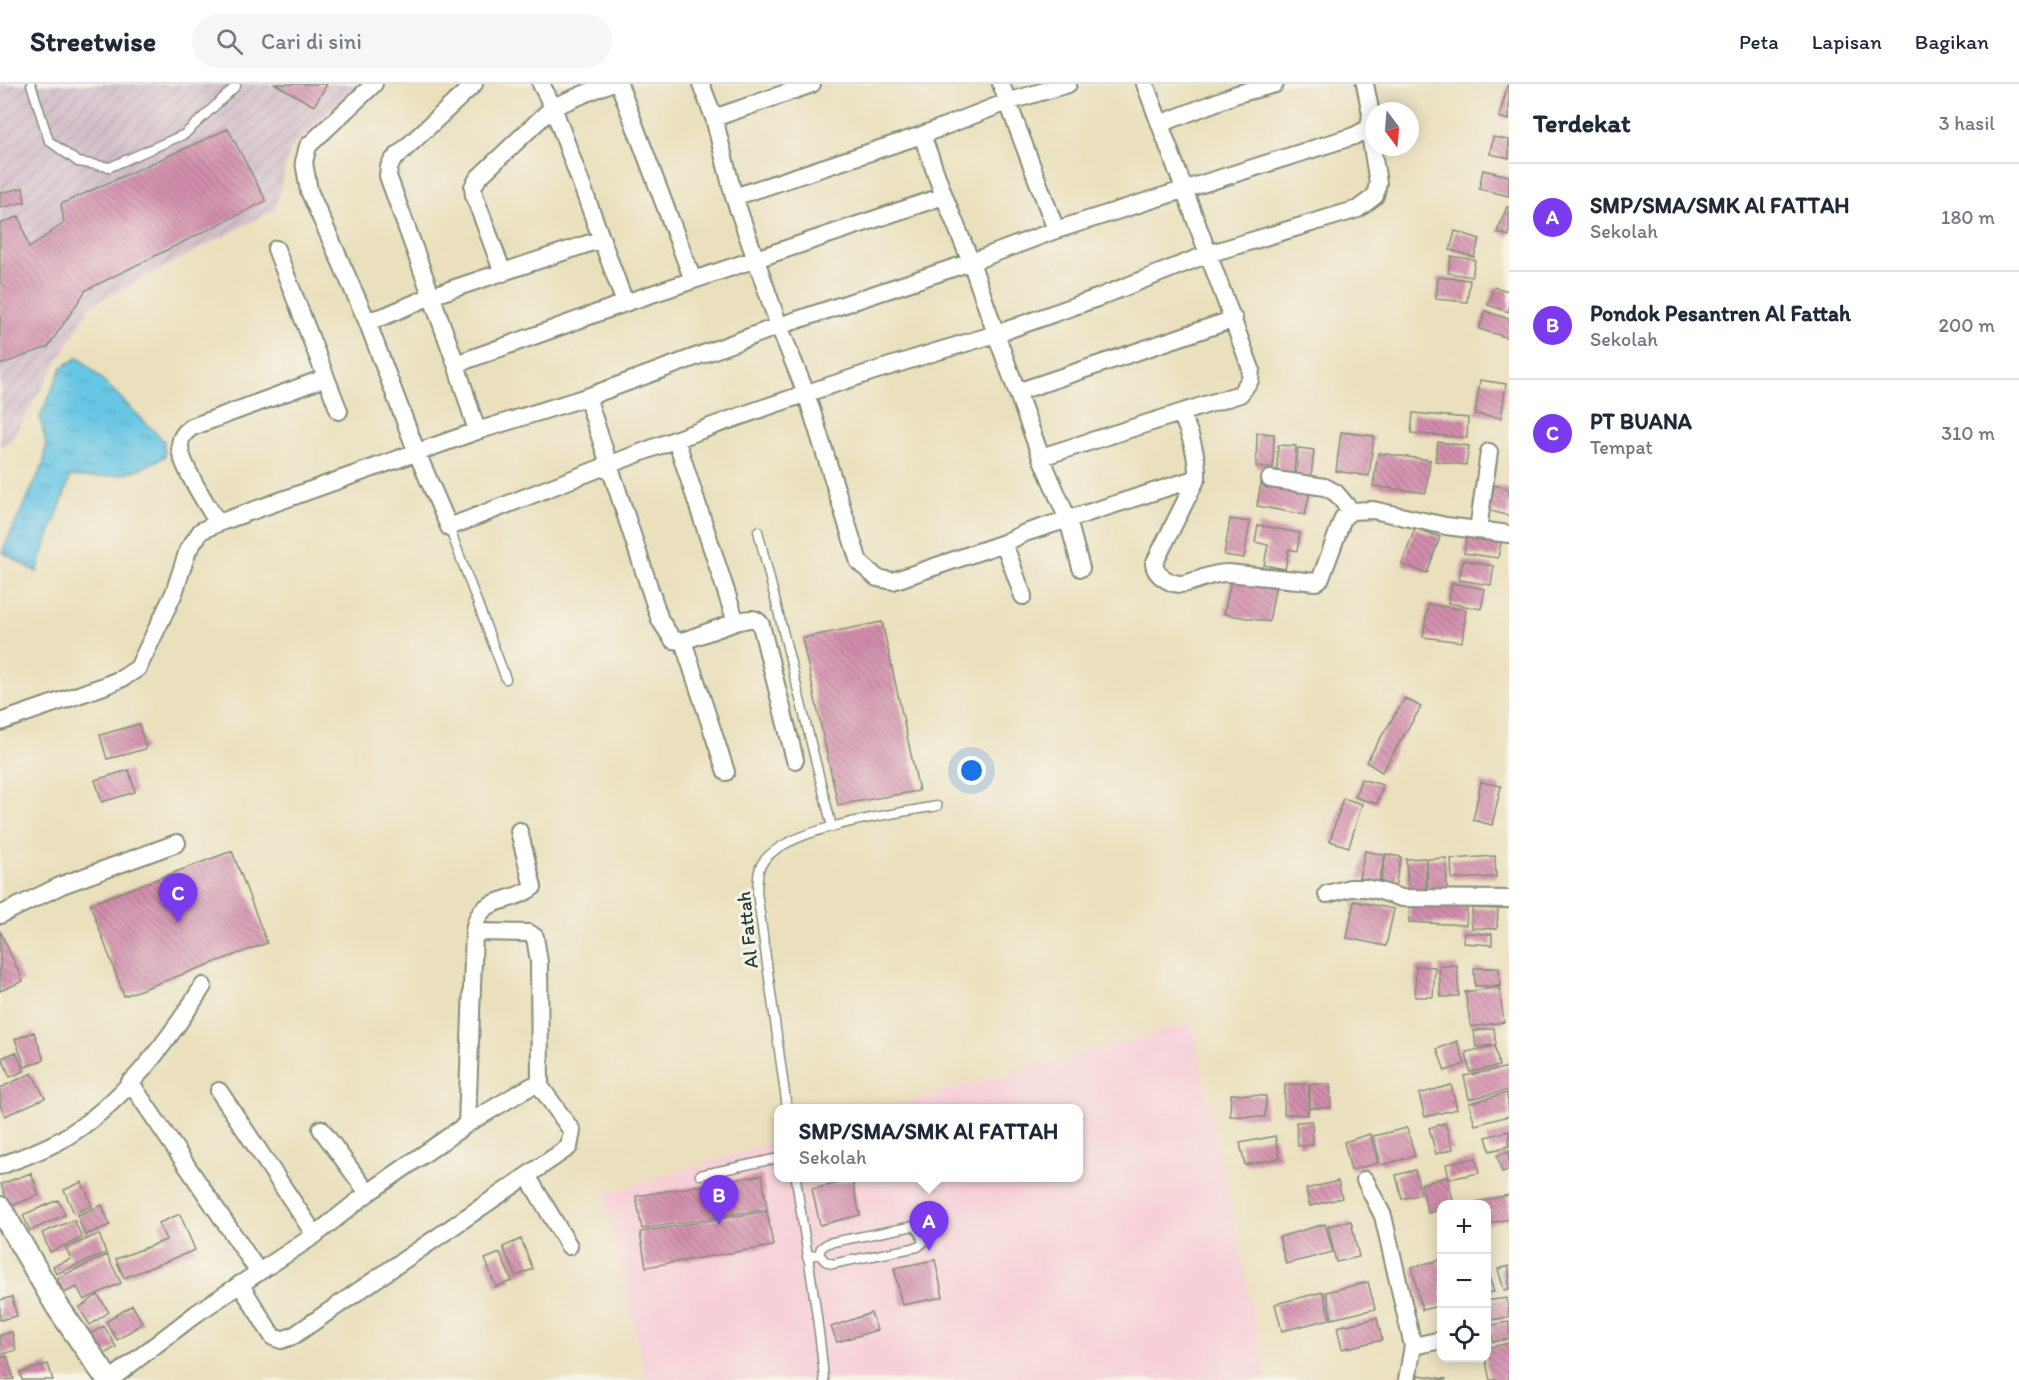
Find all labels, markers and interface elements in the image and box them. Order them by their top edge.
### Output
search box [192,14,612,68]
text: Streetwise [30,24,156,58]
icon: search [213,25,246,58]
text: Cari di sini [261,28,362,55]
text: Peta [1739,29,1779,54]
text: Lapisan [1812,29,1882,54]
text: Bagikan [1915,29,1989,54]
north arrow [1365,102,1419,156]
text: Terdekat [1533,107,1631,139]
text: 3 hasil [1939,111,1995,135]
text: SMP/SMA/SMK Al FATTAH [1590,192,1849,219]
text: A [1546,205,1559,229]
text: 180 m [1941,205,1995,229]
text: Sekolah [1590,219,1658,243]
text: Pondok Pesantren Al Fattah [1590,300,1851,327]
text: B [1546,313,1559,337]
text: 200 m [1939,313,1995,337]
text: Sekolah [1590,327,1658,351]
text: PT BUANA [1590,408,1692,435]
text: C [1546,421,1559,445]
text: 310 m [1941,421,1995,445]
text: Tempat [1590,435,1653,459]
your location [957,756,986,785]
pin: C [158,874,198,923]
street label: Al Fattah [731,890,763,970]
popup [774,1104,1083,1182]
text: SMP/SMA/SMK Al FATTAH [799,1118,1058,1145]
text: Sekolah [799,1145,867,1169]
pin: B [700,1176,738,1225]
map controls [1437,1200,1491,1362]
button: + [1437,1200,1491,1254]
pin: A [910,1202,948,1251]
button: − [1437,1254,1491,1308]
button: locate [1437,1308,1491,1362]

